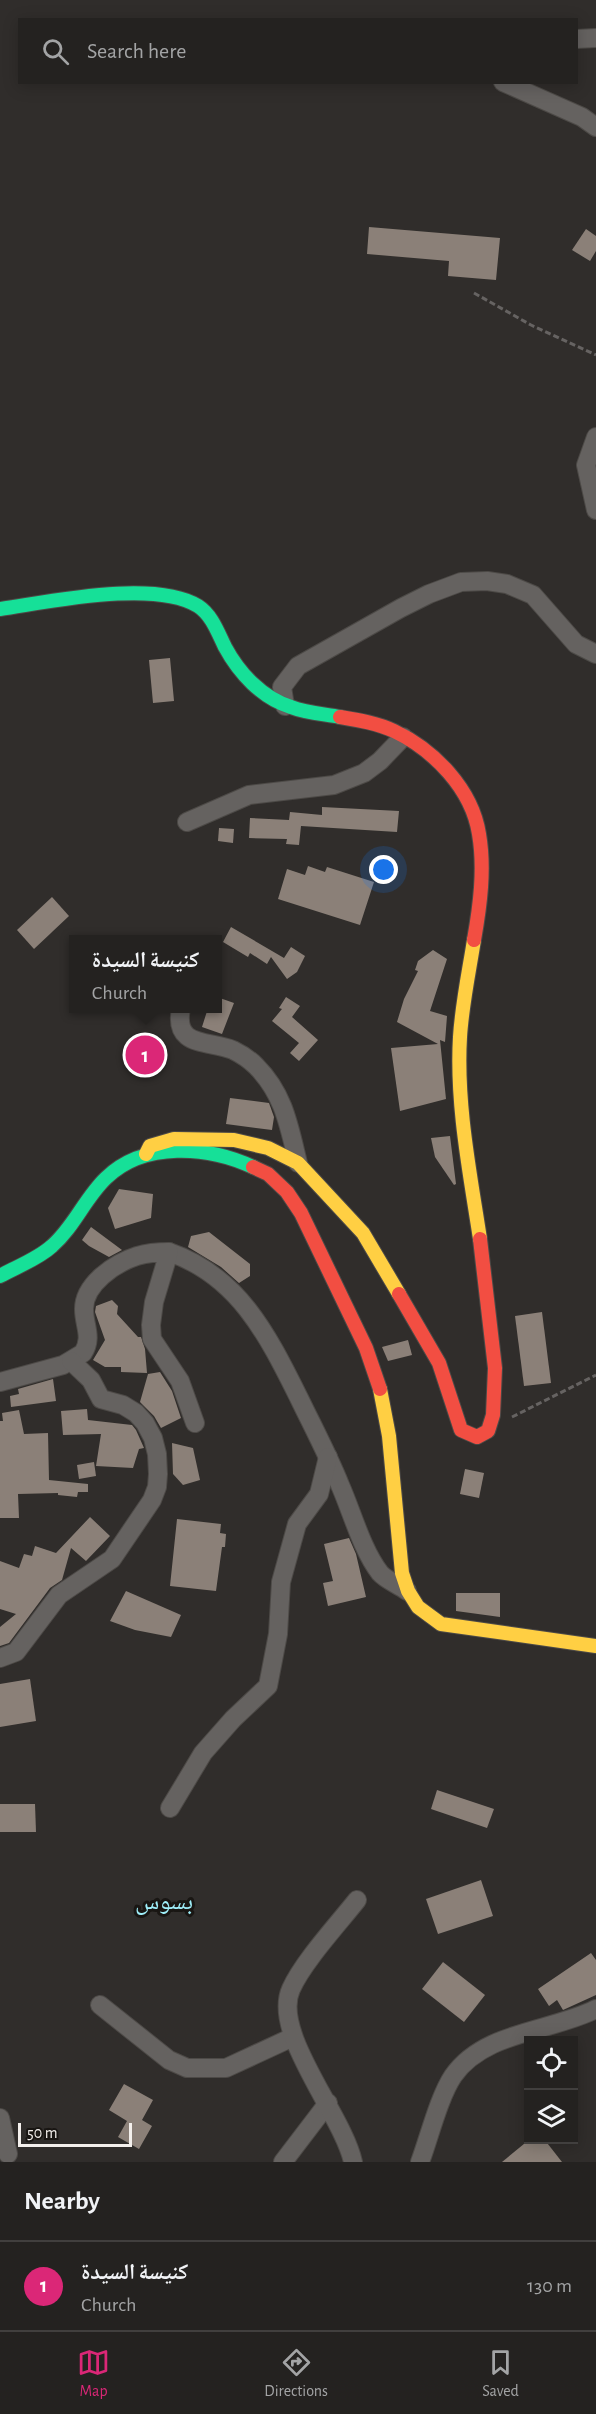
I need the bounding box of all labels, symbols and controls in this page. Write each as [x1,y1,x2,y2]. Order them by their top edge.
search box [18,18,578,84]
icon: search [39,35,72,68]
text: Search here [87,40,186,62]
your location [369,855,398,884]
popup [69,935,222,1013]
text: كنيسة السيدة [92,949,199,971]
text: Church [92,983,147,1003]
pin: 1 [126,1032,164,1078]
district label: بسوس [135,1890,193,1915]
map controls [524,2036,578,2144]
button: locate [524,2036,578,2090]
button: layers [524,2090,578,2144]
scale bar [18,2120,132,2148]
text: 50 m [27,2125,58,2141]
text: Nearby [24,2188,100,2214]
text: كنيسة السيدة [81,2261,188,2283]
text: 1 [40,2276,47,2296]
text: 130 m [527,2276,572,2296]
text: Church [81,2295,136,2315]
tab: Map [77,2346,110,2401]
tab: Directions [264,2346,328,2401]
tab: Saved [482,2346,519,2401]

